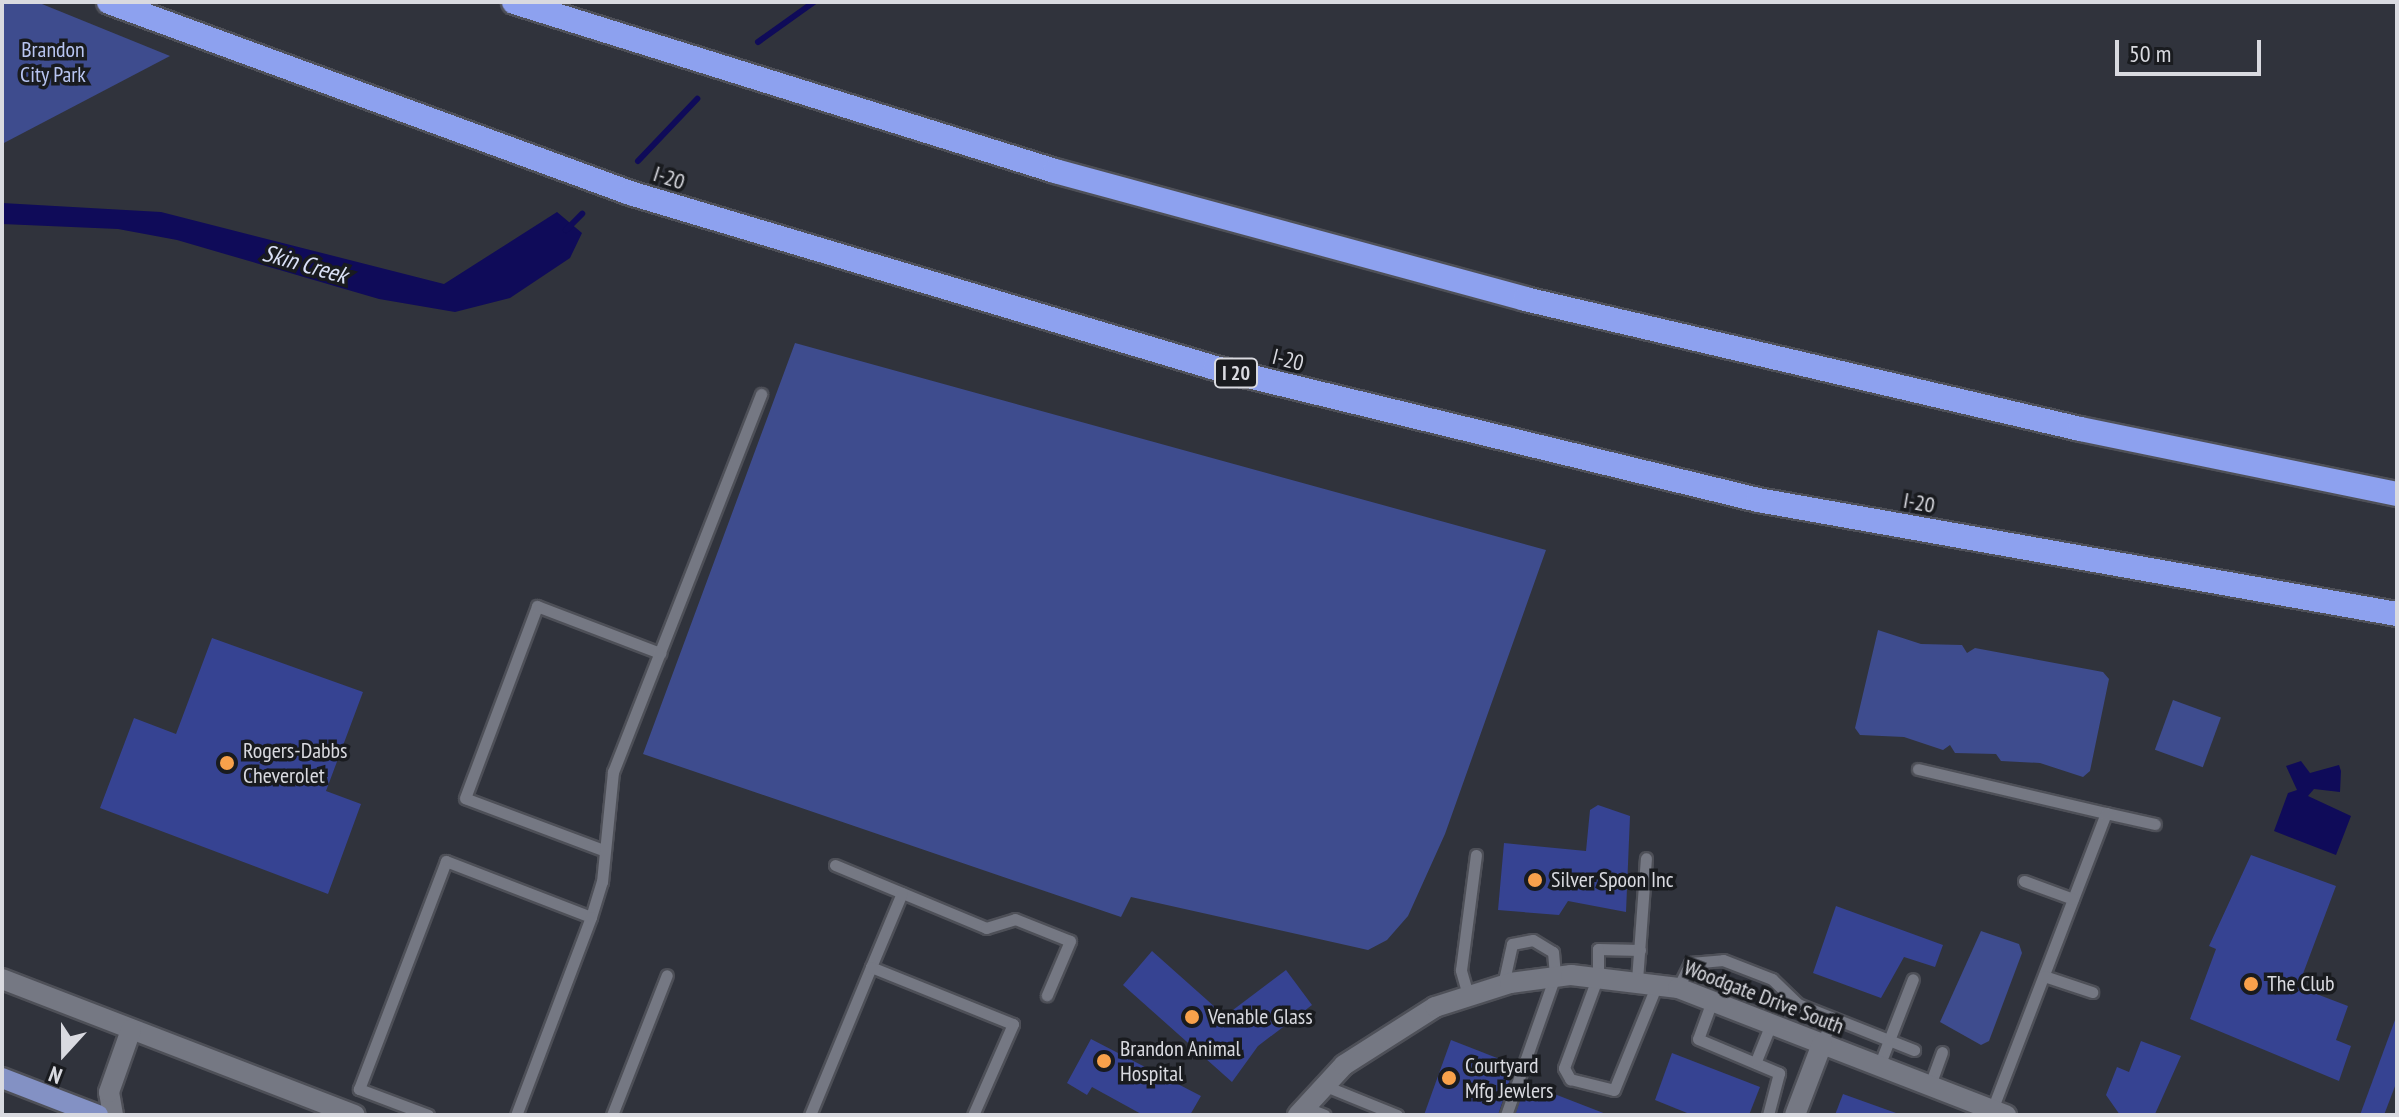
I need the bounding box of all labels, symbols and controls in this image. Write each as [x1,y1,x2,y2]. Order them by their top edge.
scale bar [2119,24,2265,74]
park label: Brandon City Park [20,36,86,88]
text: 50 m [2129,38,2171,69]
street label: I-20 [650,161,688,195]
water label: Skin Creek [259,238,351,290]
street label: I-20 [1270,343,1306,377]
road number: I 20 [1214,357,1258,389]
street label: I-20 [1901,487,1937,519]
place label: Rogers-Dabbs Cheverolet [243,737,348,788]
marker: Rogers-Dabbs Cheverolet [218,754,236,772]
place label: Silver Spoon Inc [1551,867,1674,893]
marker: Silver Spoon Inc [1526,871,1544,889]
street label: Woodgate Drive South [1680,954,1848,1040]
place label: The Club [2267,971,2335,997]
marker: The Club [2242,975,2260,993]
place label: Venable Glass [1208,1004,1313,1030]
marker: Venable Glass [1183,1008,1201,1026]
north arrow [24,1013,104,1093]
place label: Brandon Animal Hospital [1120,1035,1241,1086]
marker: Brandon Animal Hospital [1095,1052,1113,1070]
place label: Courtyard Mfg Jewlers [1465,1052,1554,1104]
text: N [45,1060,66,1091]
marker: Courtyard Mfg Jewlers [1440,1069,1458,1087]

